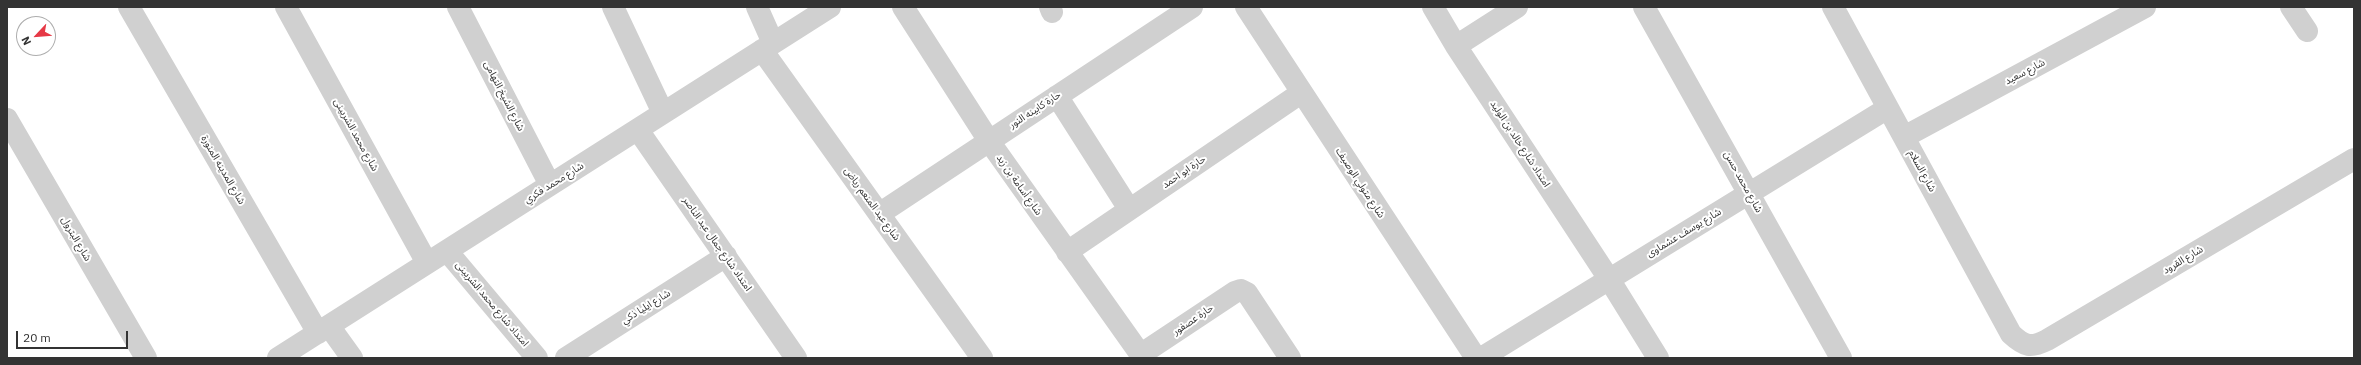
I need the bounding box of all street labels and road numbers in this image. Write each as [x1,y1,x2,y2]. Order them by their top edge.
street label: شارع سعيد [2003,56,2047,88]
street label: شارع الشيخ التهامى [481,59,527,133]
street label: حارة كابينه النور [1007,89,1063,131]
street label: شارع محمد الشربينى [331,97,381,173]
street label: امتداد شارع خالد بن الوليد [1488,98,1552,190]
street label: شارع المدينه المنورة [198,133,248,207]
street label: شارع متولي الوصيف [1333,146,1387,220]
street label: شارع السلام [1906,148,1938,194]
street label: شارع محمد حسن [1721,149,1765,215]
street label: شارع أسامة بن زيد [994,152,1044,218]
street label: حارة ابو احمد [1160,153,1208,191]
street label: شارع محمد فكري [522,160,586,206]
street label: شارع عبد المنعم رياض [841,165,903,243]
street label: امتداد شارع جمال عبد الناصر [680,195,754,293]
street label: شارع يوسف عشماوى [1644,206,1724,260]
street label: شارع البترول [58,215,94,263]
street label: شارع القرود [2161,243,2205,277]
street label: امتداد شارع محمد الشربينى [453,259,531,349]
street label: شارع ايليا ذكي [619,287,673,327]
street label: حارة عصفور [1170,302,1216,338]

